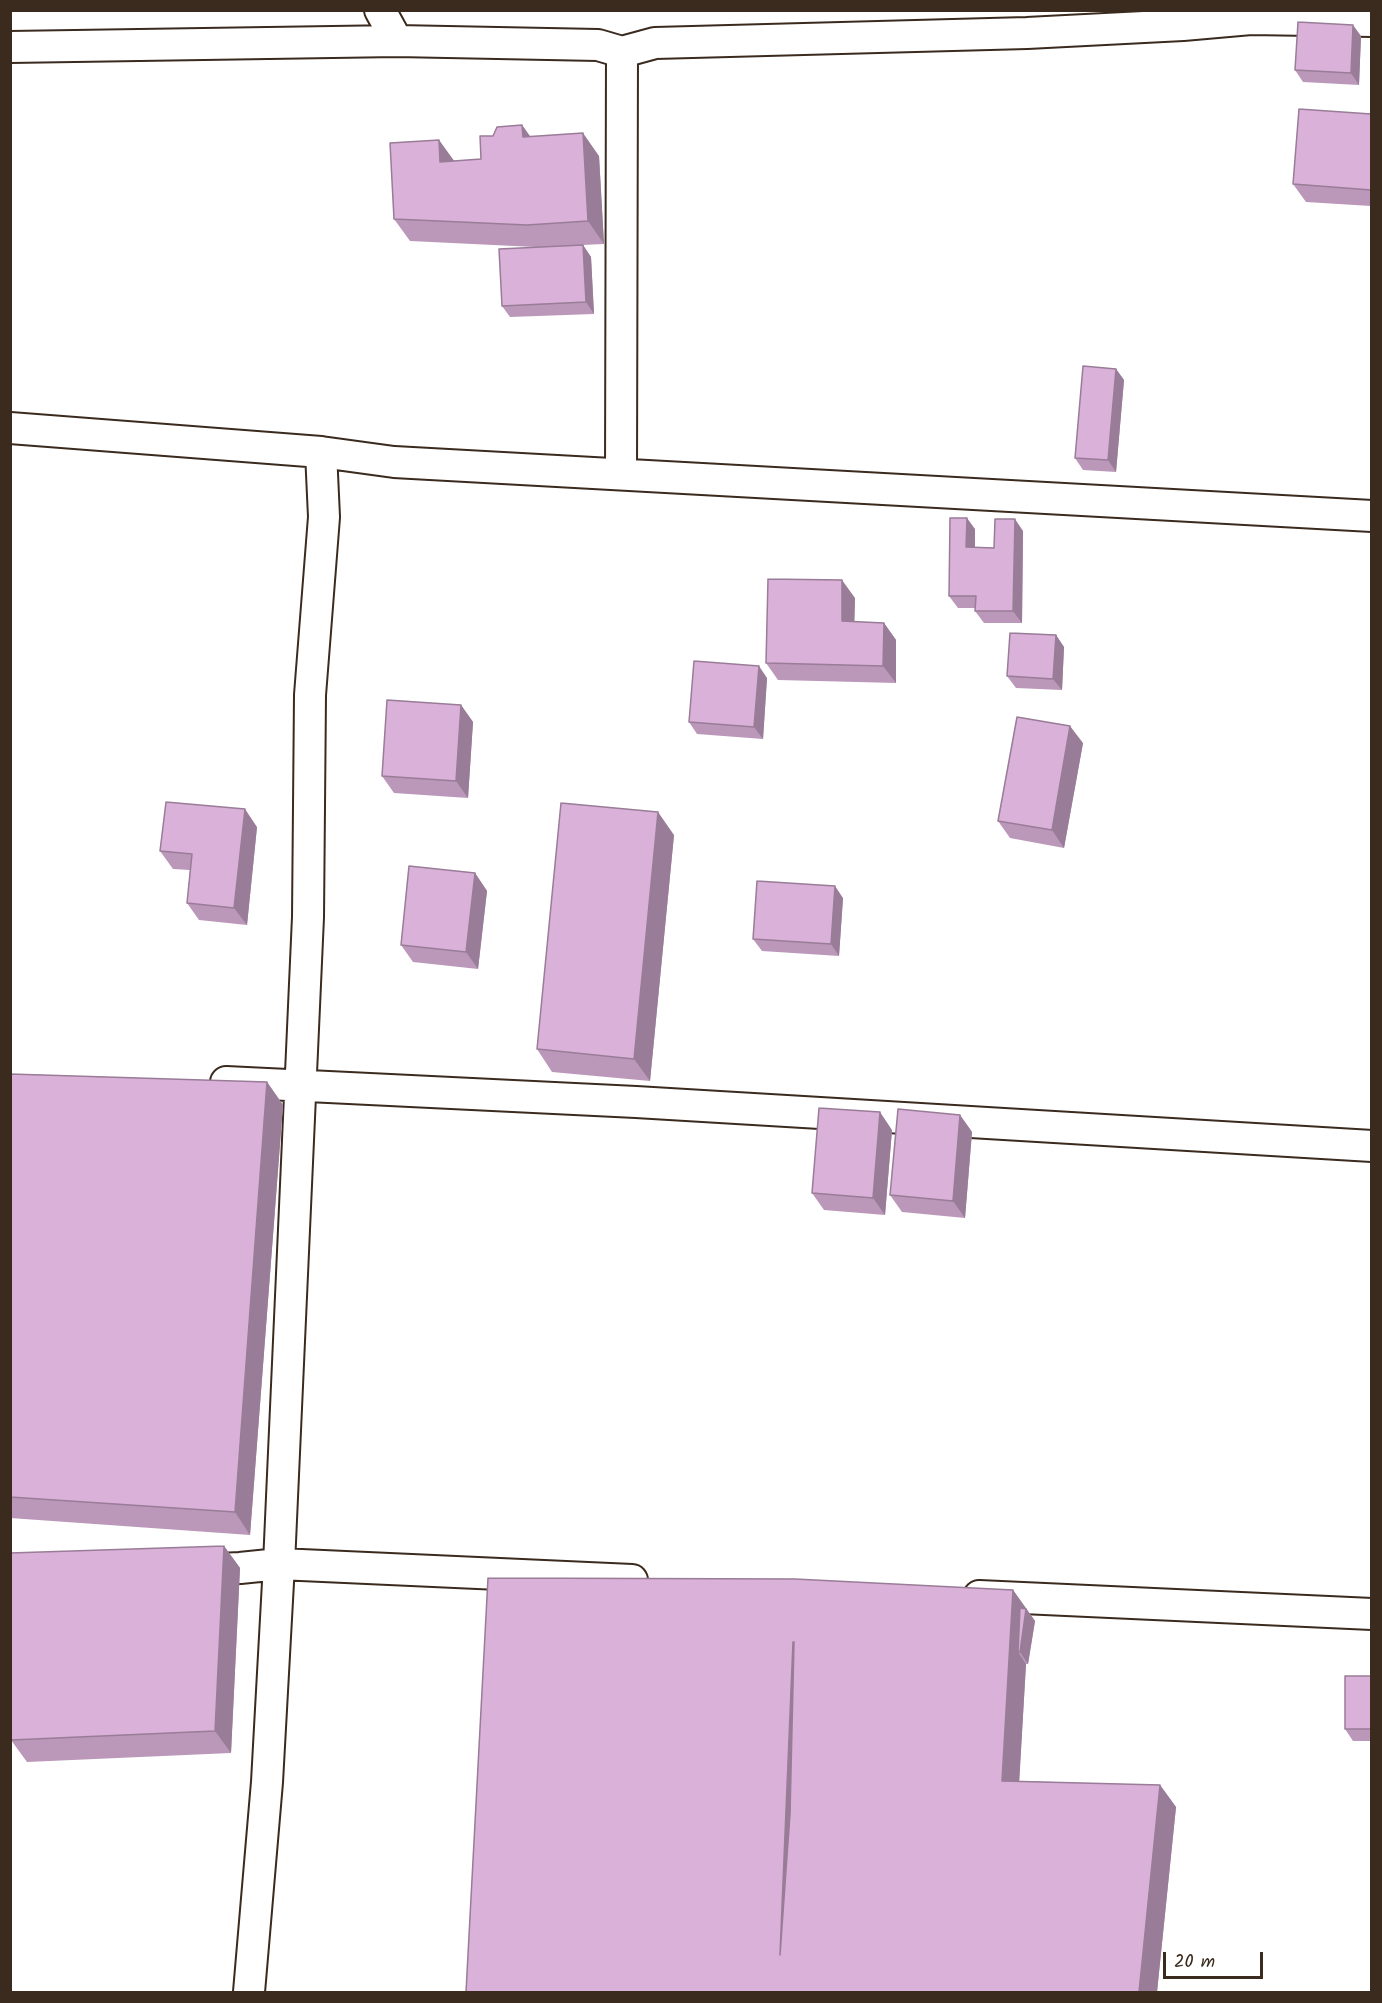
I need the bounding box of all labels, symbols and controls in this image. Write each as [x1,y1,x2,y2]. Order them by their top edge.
scale bar [1166,1940,1266,1978]
text: 20 m [1174,1948,1215,1977]

